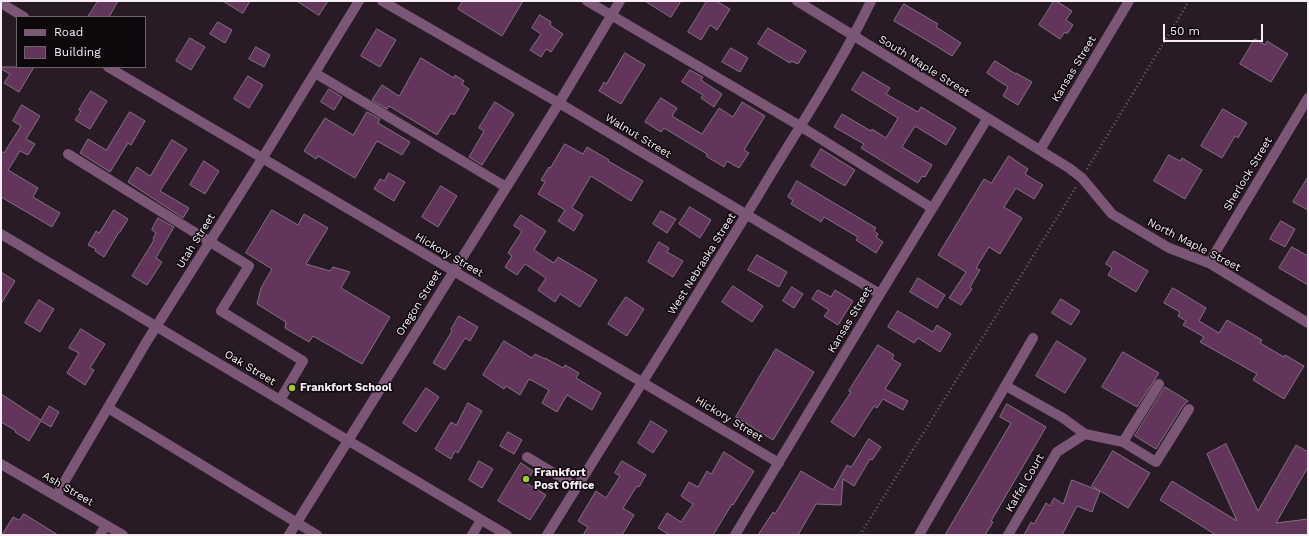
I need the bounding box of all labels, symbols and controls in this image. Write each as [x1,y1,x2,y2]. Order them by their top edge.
legend [16,16,146,68]
scale bar [1165,16,1265,42]
text: 50 m [1170,24,1200,38]
text: Road [54,25,83,39]
street label: South Maple Street [876,33,972,99]
street label: Kansas Street [1049,34,1099,104]
text: Building [54,45,101,59]
street label: Walnut Street [603,111,673,161]
street label: Sherlock Street [1221,135,1275,213]
street label: Utah Street [174,211,218,271]
street label: West Nebraska Street [665,211,739,317]
street label: North Maple Street [1145,216,1243,274]
street label: Hickory Street [412,230,486,280]
street label: Oregon Street [394,268,444,338]
street label: Kansas Street [825,285,875,355]
street label: Oak Street [222,348,278,388]
place label: Frankfort School [300,381,392,395]
marker: Frankfort School [287,383,297,393]
street label: Hickory Street [693,394,765,444]
street label: Kaffel Court [1003,452,1047,514]
place label: Frankfort Post Office [534,466,594,492]
street label: Ash Street [40,469,96,509]
marker: Frankfort Post Office [521,474,531,484]

